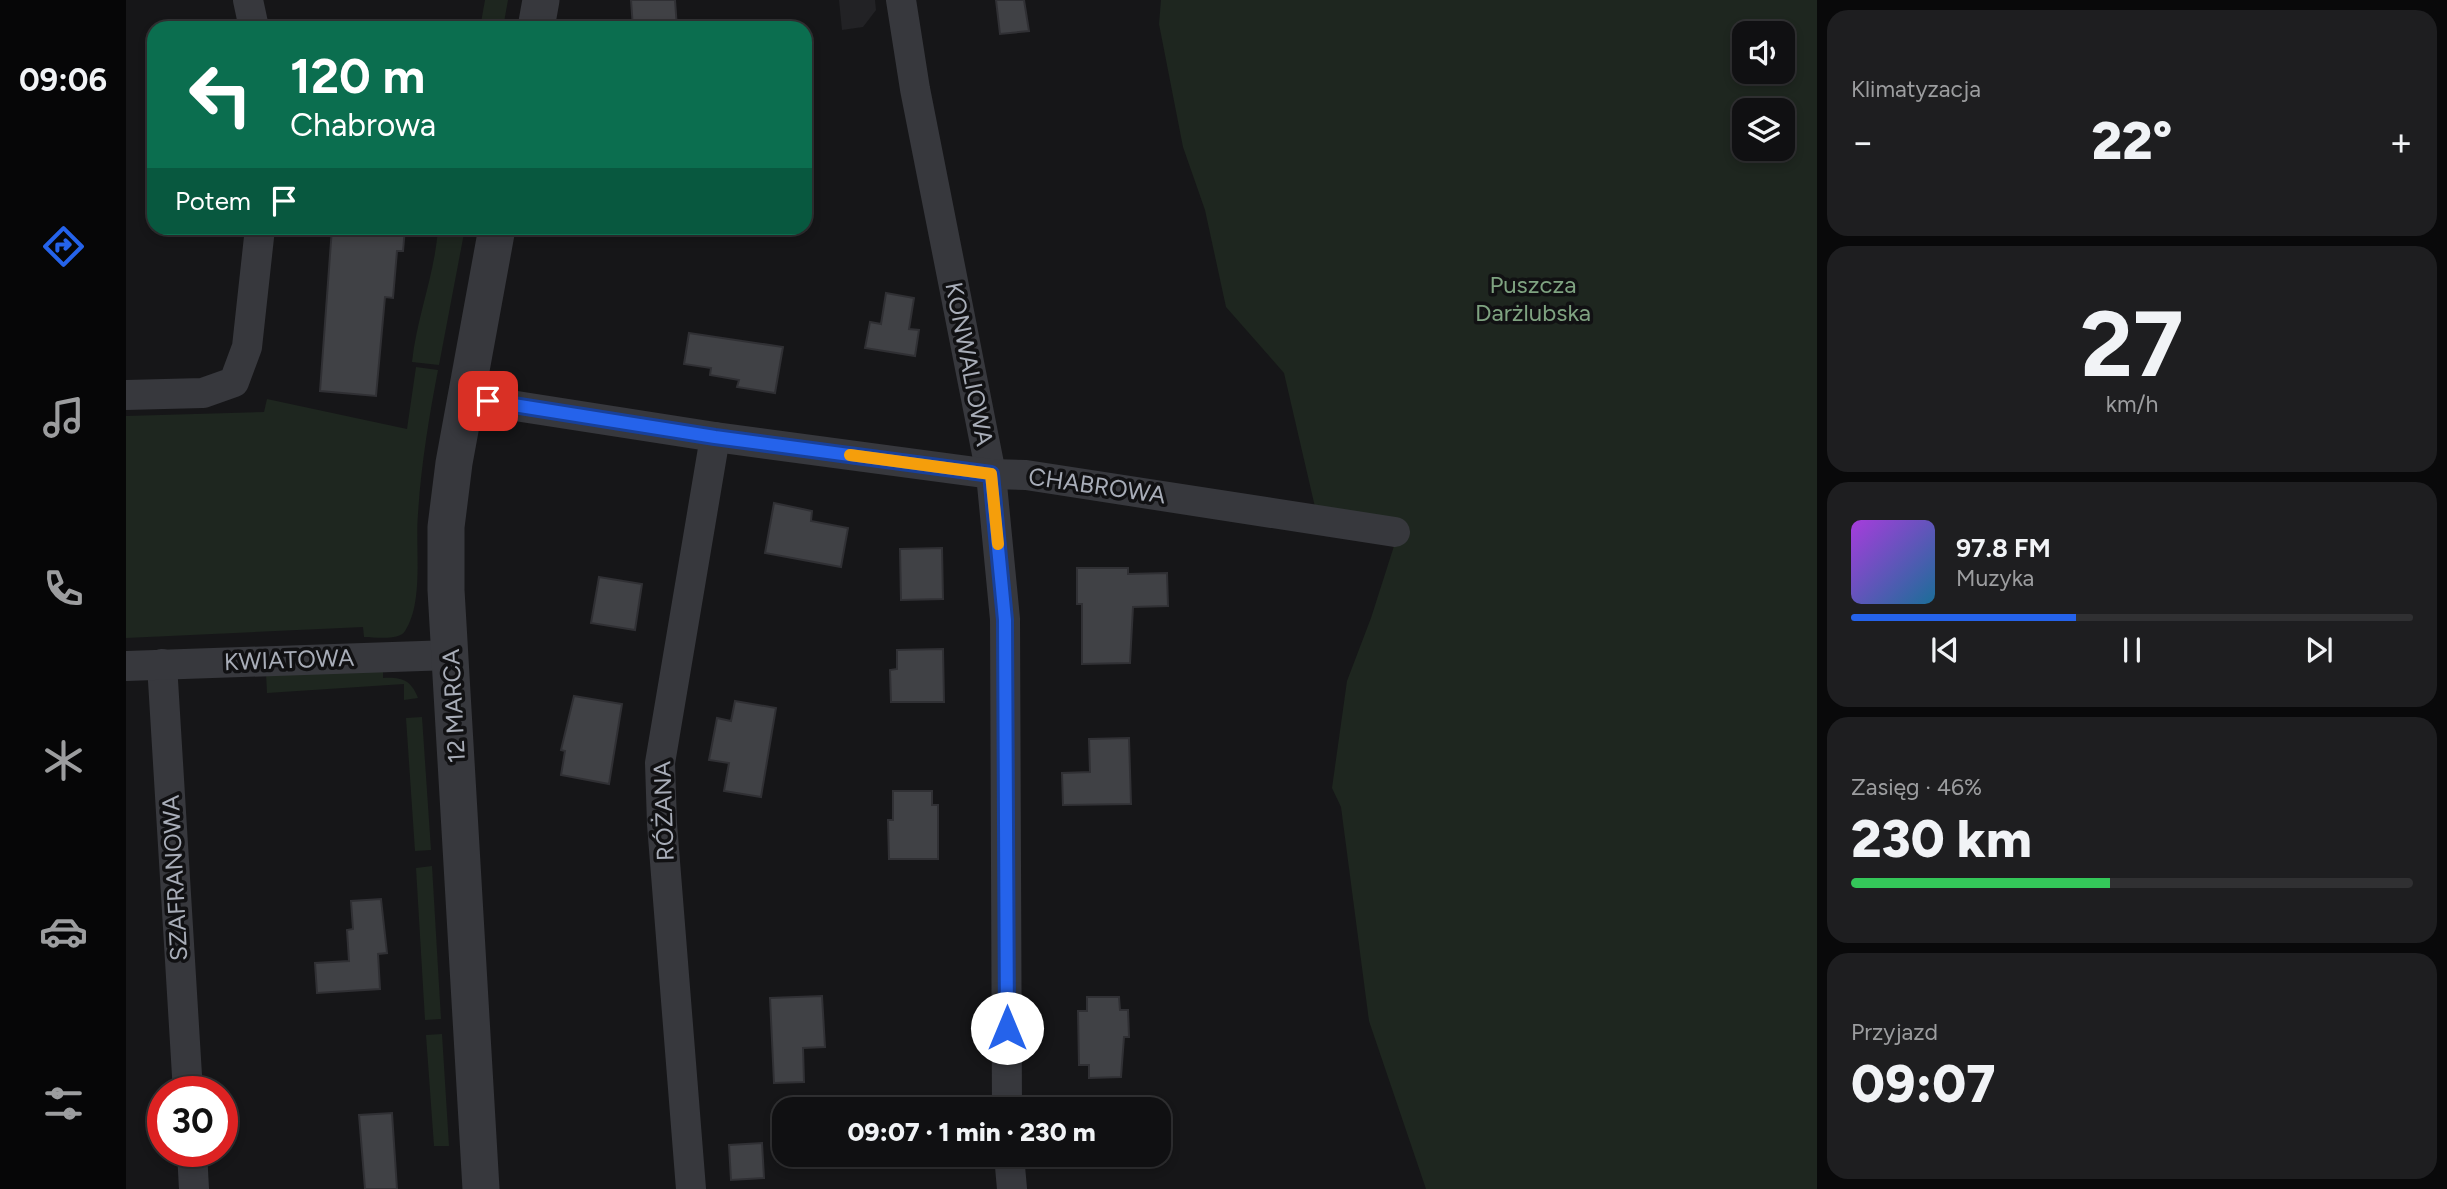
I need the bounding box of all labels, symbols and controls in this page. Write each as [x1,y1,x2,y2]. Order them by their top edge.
map controls [1732,21,1795,161]
button: sound [1732,21,1795,84]
text: 120 m [290,46,425,105]
icon: left [175,49,266,140]
text: 09:06 [19,61,107,99]
text: Klimatyzacja [1851,75,1981,103]
button: layers [1732,98,1795,161]
text: Chabrowa [290,106,436,144]
text: 22° [2091,110,2173,172]
text: − [1851,119,1875,165]
text: + [2389,119,2413,165]
icon: arrive [265,182,303,220]
text: Potem [175,185,251,217]
icon: directions [39,222,88,271]
park label: Puszcza Darżlubska [1475,270,1591,327]
street label: KONWALIOWA [939,280,1000,449]
text: 27 [2080,290,2184,399]
pin [458,371,518,431]
icon: arrive [469,382,507,420]
text: km/h [2106,390,2158,418]
icon: music [39,393,88,442]
street label: CHABROWA [1027,462,1168,510]
text: 97.8 FM [1956,532,2051,564]
icon: phone [39,564,88,613]
text: Muzyka [1956,564,2034,592]
icon: previous [1926,631,1964,669]
icon: pause [2113,631,2151,669]
icon: next [2300,631,2338,669]
street label: KWIATOWA [223,643,355,676]
street label: 12 MARCA [436,647,471,764]
icon: climate [39,736,88,785]
street label: RÓŻANA [647,760,680,862]
text: Zasięg · 46% [1851,773,1982,801]
street label: SZAFRANOWA [156,794,193,962]
text: 230 km [1851,808,2032,870]
icon: car [39,907,88,956]
position arrow [970,991,1044,1065]
text: Przyjazd [1851,1018,1938,1046]
text: 09:07 [1851,1053,1995,1115]
speed limit sign: 30 [147,1076,238,1167]
icon: filters [39,1079,88,1128]
text: 09:07 · 1 min · 230 m [847,1116,1096,1148]

